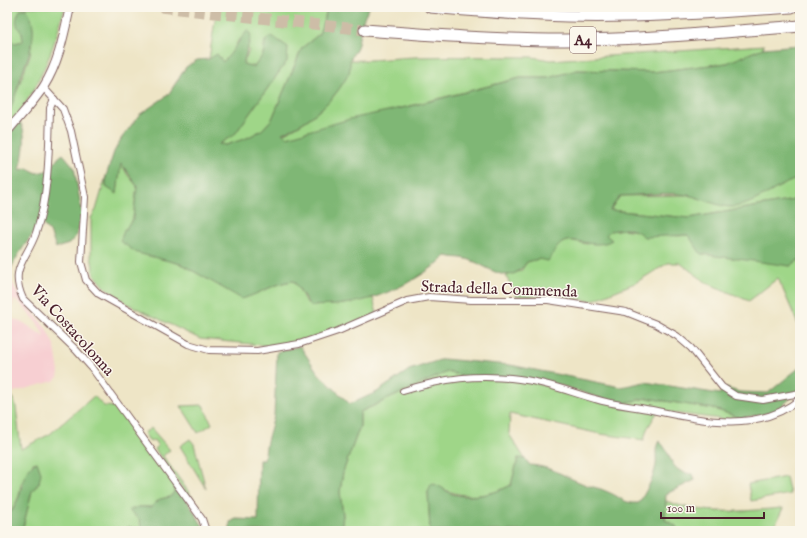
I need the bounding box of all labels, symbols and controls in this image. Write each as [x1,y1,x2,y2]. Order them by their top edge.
road number: A4 [570,27,596,53]
street label: Strada della Commenda [420,277,578,303]
street label: Via Costacolonna [25,281,118,381]
scale bar [661,494,764,520]
text: 100 m [667,501,695,516]

